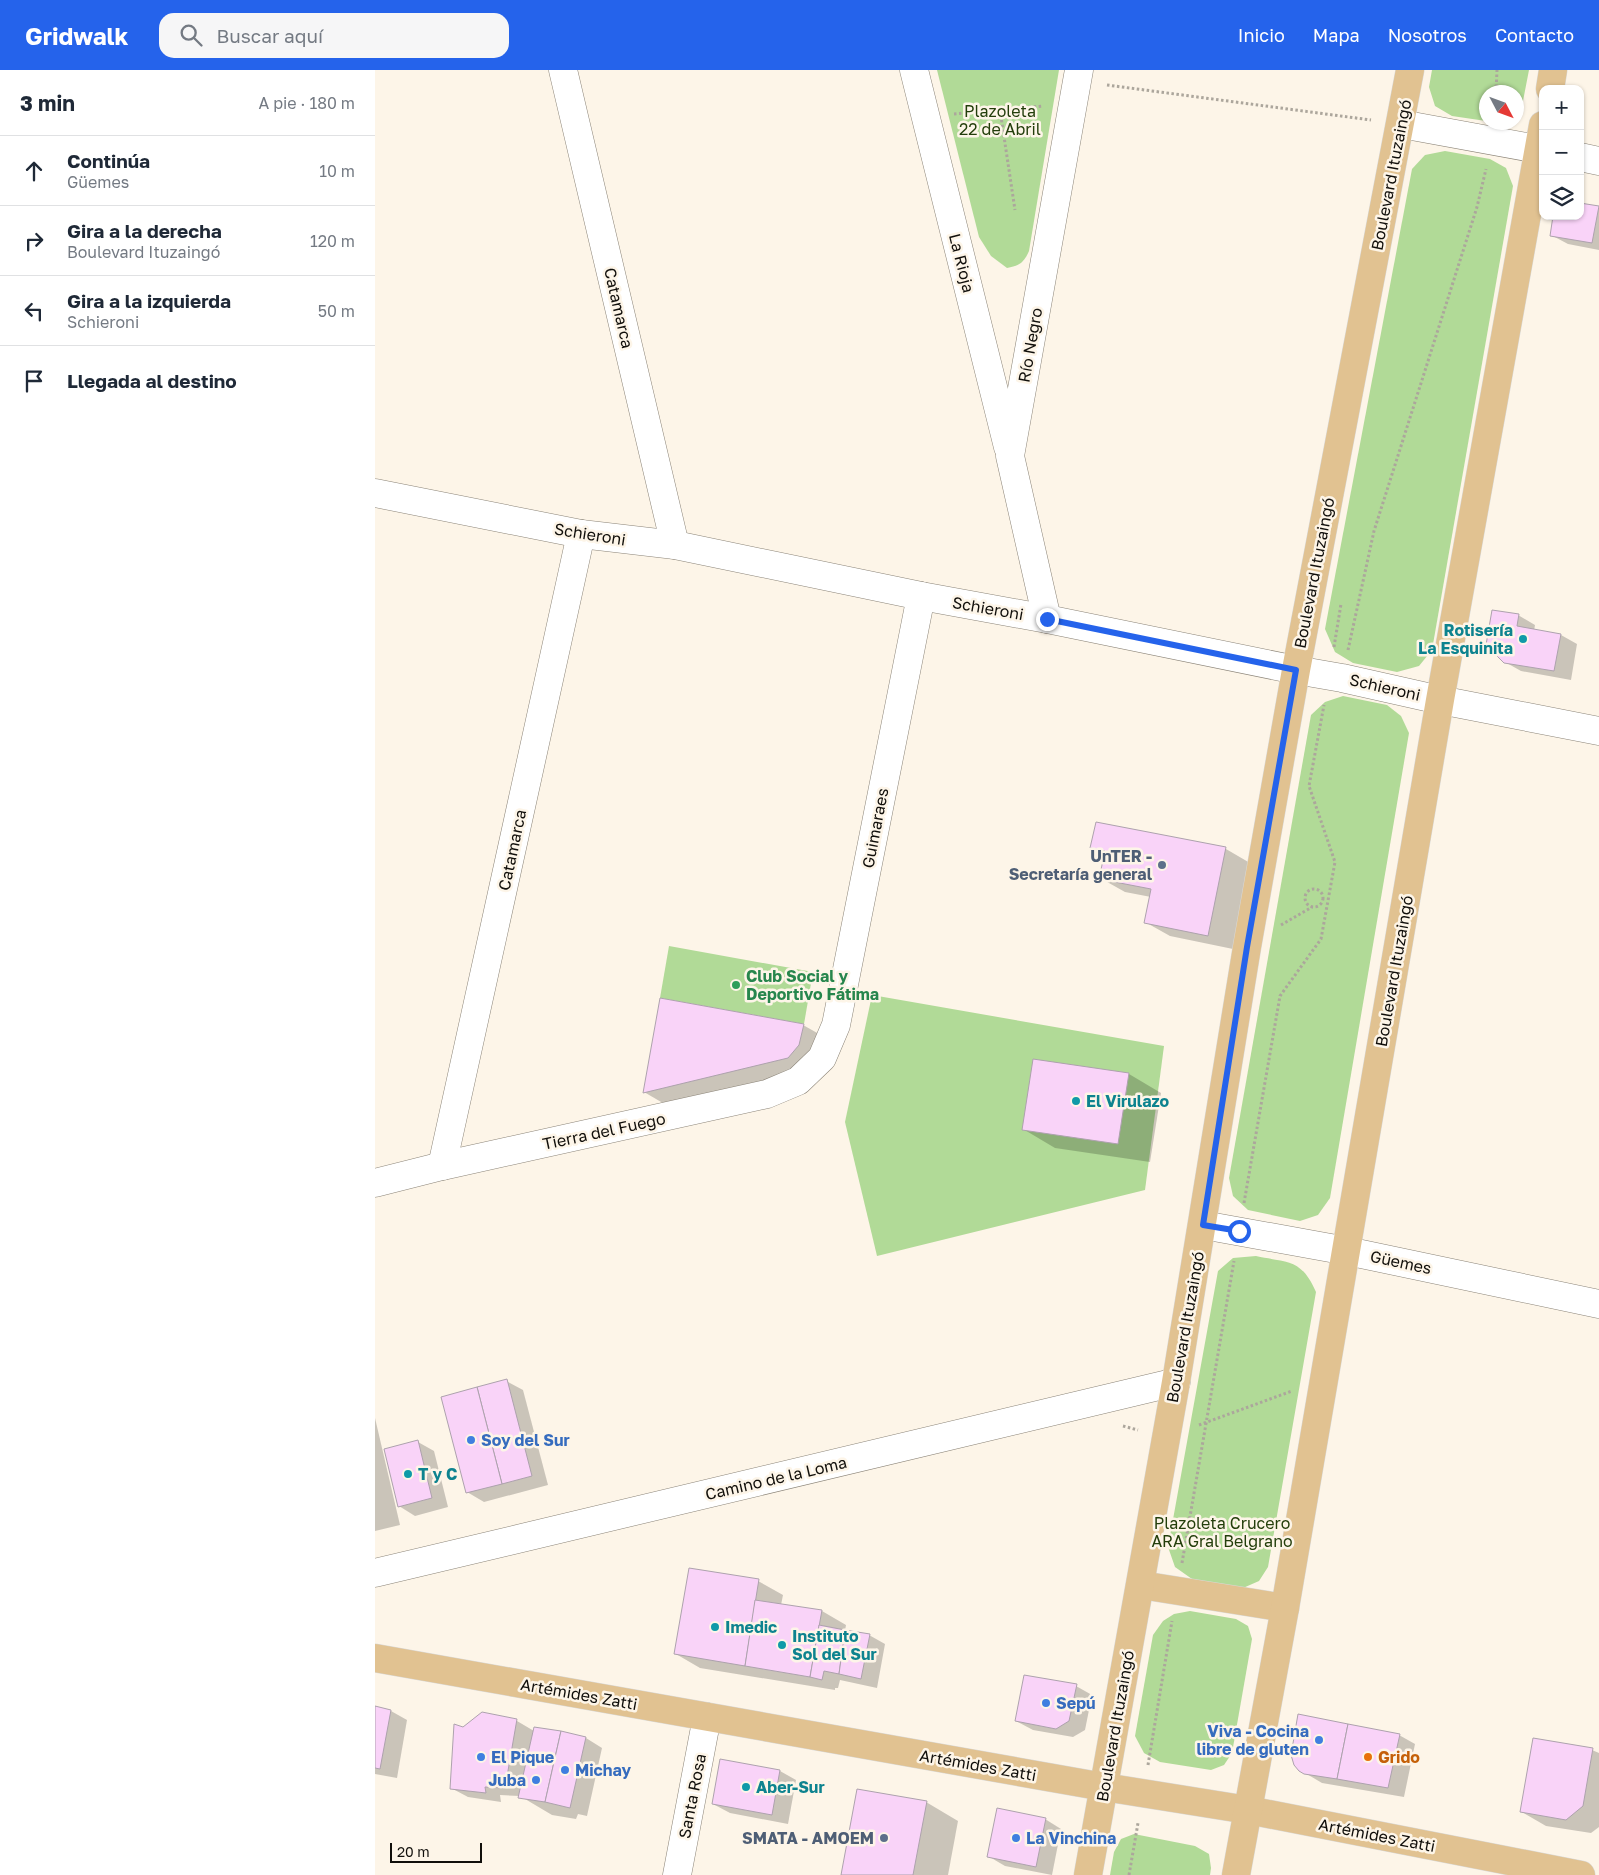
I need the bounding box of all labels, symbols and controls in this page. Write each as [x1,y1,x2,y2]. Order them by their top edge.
search box [159,13,509,58]
text: Gridwalk [25,21,129,50]
icon: search [177,21,205,49]
text: Buscar aquí [217,24,323,47]
text: Inicio [1238,24,1285,46]
text: Mapa [1313,24,1360,46]
text: Nosotros [1388,24,1467,46]
text: Contacto [1495,24,1574,46]
north arrow [1479,85,1524,130]
map controls [1539,85,1584,220]
button: + [1539,85,1584,130]
text: 3 min [20,90,75,116]
text: A pie · 180 m [258,93,355,113]
street label: Boulevard Ituzaingó [1367,98,1415,252]
park label: Plazoleta 22 de Abril [959,101,1041,139]
button: − [1539,130,1584,175]
text: Continúa [67,149,150,172]
icon: ahead [20,157,48,185]
text: 10 m [319,161,355,181]
text: Güemes [67,172,129,192]
button: layers [1539,175,1584,220]
text: Gira a la derecha [67,219,222,242]
icon: right [20,227,48,255]
text: 120 m [310,231,355,251]
street label: La Rioja [945,231,979,295]
text: Boulevard Ituzaingó [67,242,220,262]
street label: Catamarca [600,266,638,350]
text: Gira a la izquierda [67,289,231,312]
icon: left [20,297,48,325]
text: 50 m [318,301,355,321]
street label: Río Negro [1014,306,1046,384]
text: Schieroni [67,312,139,332]
icon: arrive [20,367,48,395]
text: Llegada al destino [67,369,237,392]
street label: Boulevard Ituzaingó [1290,496,1338,650]
street label: Schieroni [553,518,627,550]
street label: Schieroni [951,592,1025,624]
route end [1036,608,1059,631]
place label: Rotisería La Esquinita [1418,620,1513,658]
marker: Rotisería La Esquinita [1517,633,1529,645]
street label: Schieroni [1348,669,1422,705]
street label: Guimaraes [857,786,893,870]
street label: Catamarca [494,808,530,892]
place label: UnTER - Secretaría general [1009,846,1153,884]
marker: UnTER - Secretaría general [1156,859,1168,871]
street label: Boulevard Ituzaingó [1371,894,1417,1048]
place label: Club Social y Deportivo Fátima [746,966,879,1004]
marker: Club Social y Deportivo Fátima [730,979,742,991]
place label: El Virulazo [1086,1091,1170,1111]
marker: El Virulazo [1070,1095,1082,1107]
street label: Tierra del Fuego [541,1108,667,1154]
route start [1228,1220,1251,1243]
street label: Güemes [1369,1246,1433,1278]
street label: Boulevard Ituzaingó [1162,1250,1208,1404]
place label: Soy del Sur [481,1430,570,1450]
marker: Soy del Sur [465,1434,477,1446]
street label: Camino de la Loma [703,1452,849,1504]
place label: T y C [418,1464,457,1484]
marker: T y C [402,1468,414,1480]
park label: Plazoleta Crucero ARA Gral Belgrano [1151,1513,1293,1551]
place label: Imedic [725,1617,777,1637]
marker: Imedic [709,1621,721,1633]
place label: Instituto Sol del Sur [792,1626,877,1664]
marker: Instituto Sol del Sur [776,1639,788,1651]
street label: Boulevard Ituzaingó [1092,1649,1138,1803]
street label: Artémides Zatti [519,1674,639,1714]
place label: Sepú [1056,1693,1096,1713]
marker: Sepú [1040,1697,1052,1709]
place label: Viva - Cocina libre de gluten [1196,1721,1309,1759]
marker: Viva - Cocina libre de gluten [1313,1734,1325,1746]
street label: Artémides Zatti [918,1745,1038,1785]
place label: El Pique [491,1747,554,1767]
place label: Grido [1378,1747,1420,1767]
marker: El Pique [475,1751,487,1763]
marker: Grido [1362,1751,1374,1763]
street label: Santa Rosa [674,1752,710,1840]
place label: Michay [575,1760,632,1780]
marker: Michay [559,1764,571,1776]
place label: Juba [488,1770,526,1790]
marker: Juba [530,1774,542,1786]
place label: Aber-Sur [756,1777,825,1797]
marker: Aber-Sur [740,1781,752,1793]
street label: Artémides Zatti [1317,1814,1437,1856]
place label: SMATA - AMOEM [742,1828,874,1848]
place label: La Vinchina [1026,1828,1116,1848]
marker: SMATA - AMOEM [878,1832,890,1844]
marker: La Vinchina [1010,1832,1022,1844]
scale bar [390,1840,483,1863]
text: 20 m [397,1843,430,1860]

